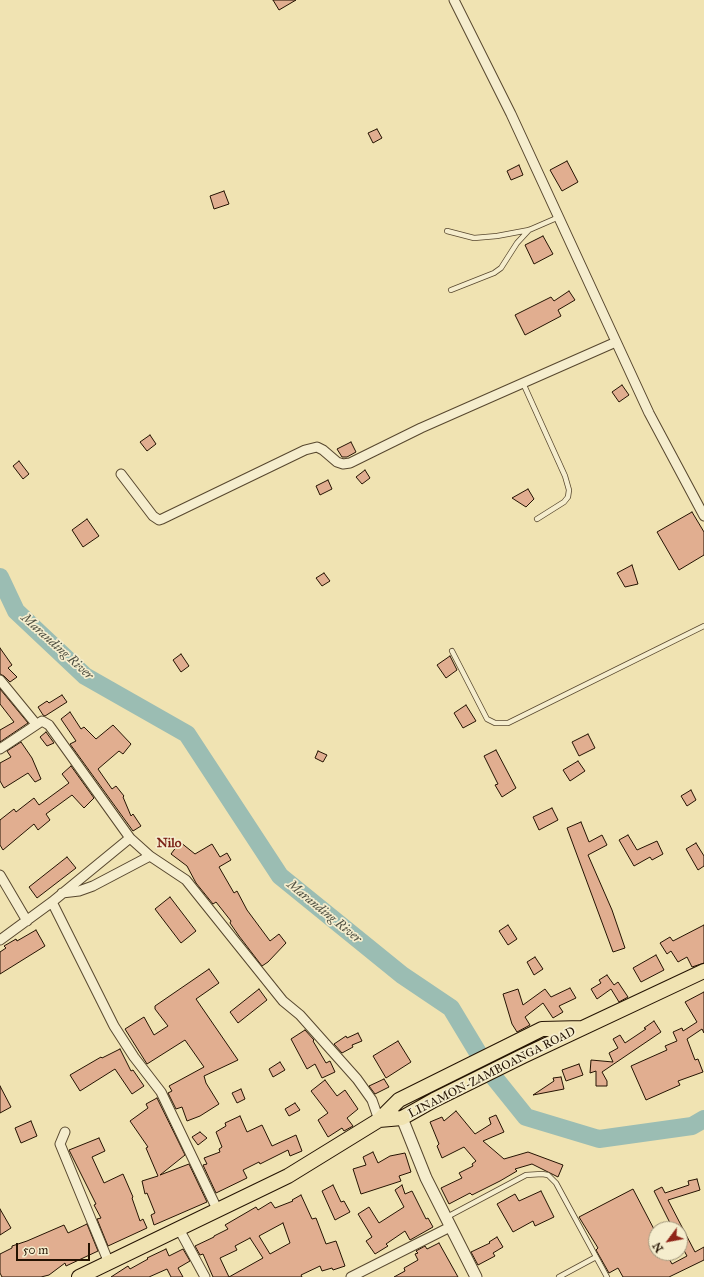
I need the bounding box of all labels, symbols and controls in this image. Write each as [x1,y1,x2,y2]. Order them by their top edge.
water label: Maranding River [18,611,96,683]
district label: Nilo [157,836,181,852]
water label: Maranding River [283,877,365,947]
street label: LINAMON-ZAMBOANGA ROAD [406,1024,578,1122]
north arrow [648,1221,688,1261]
scale bar [18,1235,92,1261]
text: N [650,1240,666,1255]
text: 50 m [23,1243,48,1257]

